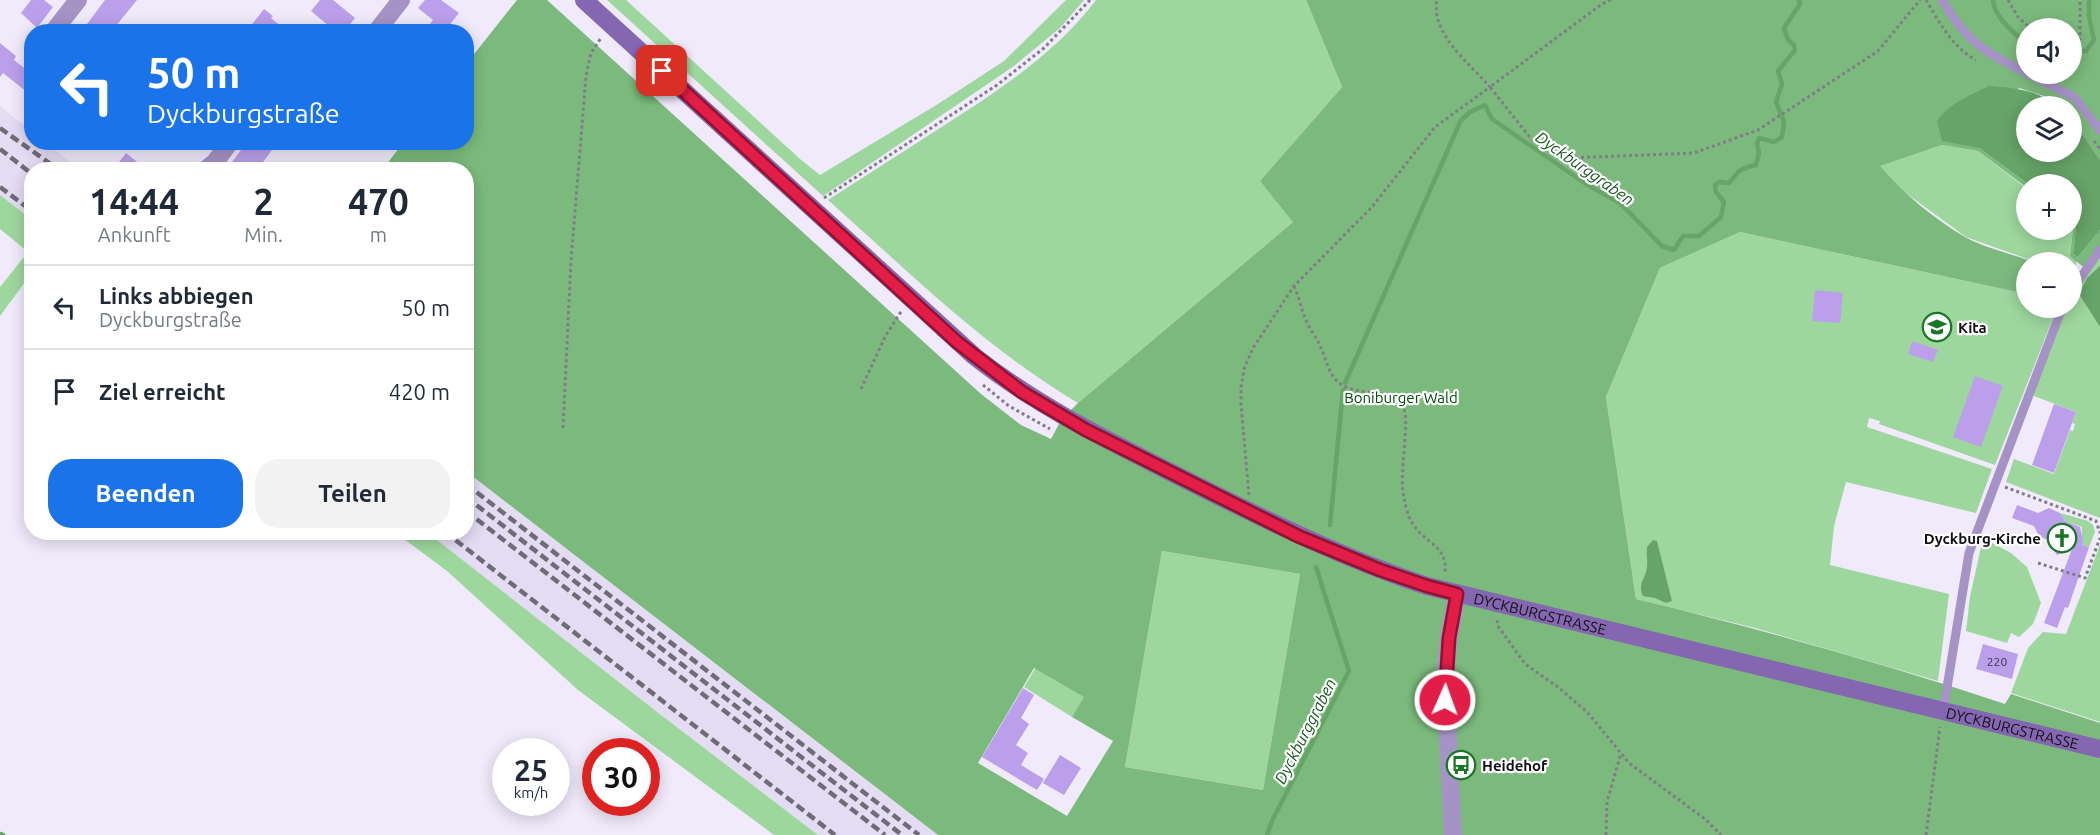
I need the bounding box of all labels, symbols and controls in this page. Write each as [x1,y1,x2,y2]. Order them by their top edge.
map controls [2016,18,2082,318]
button: sound [2016,18,2082,84]
pin [636,45,687,96]
icon: left [48,48,126,126]
text: 50 m [147,49,241,96]
icon: arrive [645,54,678,87]
button: layers [2016,96,2082,162]
text: Dyckburgstraße [147,98,340,128]
water label: Dyckburggraben [1532,127,1638,209]
button: + [2016,174,2082,240]
text: 14:44 [89,181,179,222]
text: 2 [253,181,274,222]
text: 470 [348,181,409,222]
text: Ankunft [98,223,171,246]
text: Min. [244,223,283,246]
text: m [370,223,387,246]
button: − [2016,252,2082,318]
text: Links abbiegen [99,283,254,308]
icon: left [48,291,81,324]
text: 50 m [401,295,450,320]
text: Dyckburgstraße [99,308,242,331]
school or university icon: Kita [1921,311,1953,343]
place label: Kita [1958,319,1987,336]
icon: arrive [48,375,81,408]
text: Ziel erreicht [99,379,226,404]
text: 420 m [389,379,450,404]
park label: Boniburger Wald [1344,389,1458,406]
button: Beenden [48,459,243,528]
button: Teilen [255,459,450,528]
church icon: Dyckburg-Kirche [2046,522,2078,554]
place label: Dyckburg-Kirche [1924,530,2041,547]
street label: DYCKBURGSTRASSE [1472,589,1608,638]
house number: 220 [1987,655,2007,668]
position arrow [1413,668,1477,732]
water label: Dyckburggraben [1271,675,1339,787]
street label: DYCKBURGSTRASSE [1944,704,2080,752]
speed limit sign: 30 [582,738,660,816]
bus stop icon: Heidehof [1445,749,1477,781]
text: 25 [514,753,548,787]
place label: Heidehof [1482,757,1548,774]
text: km/h [514,784,548,801]

